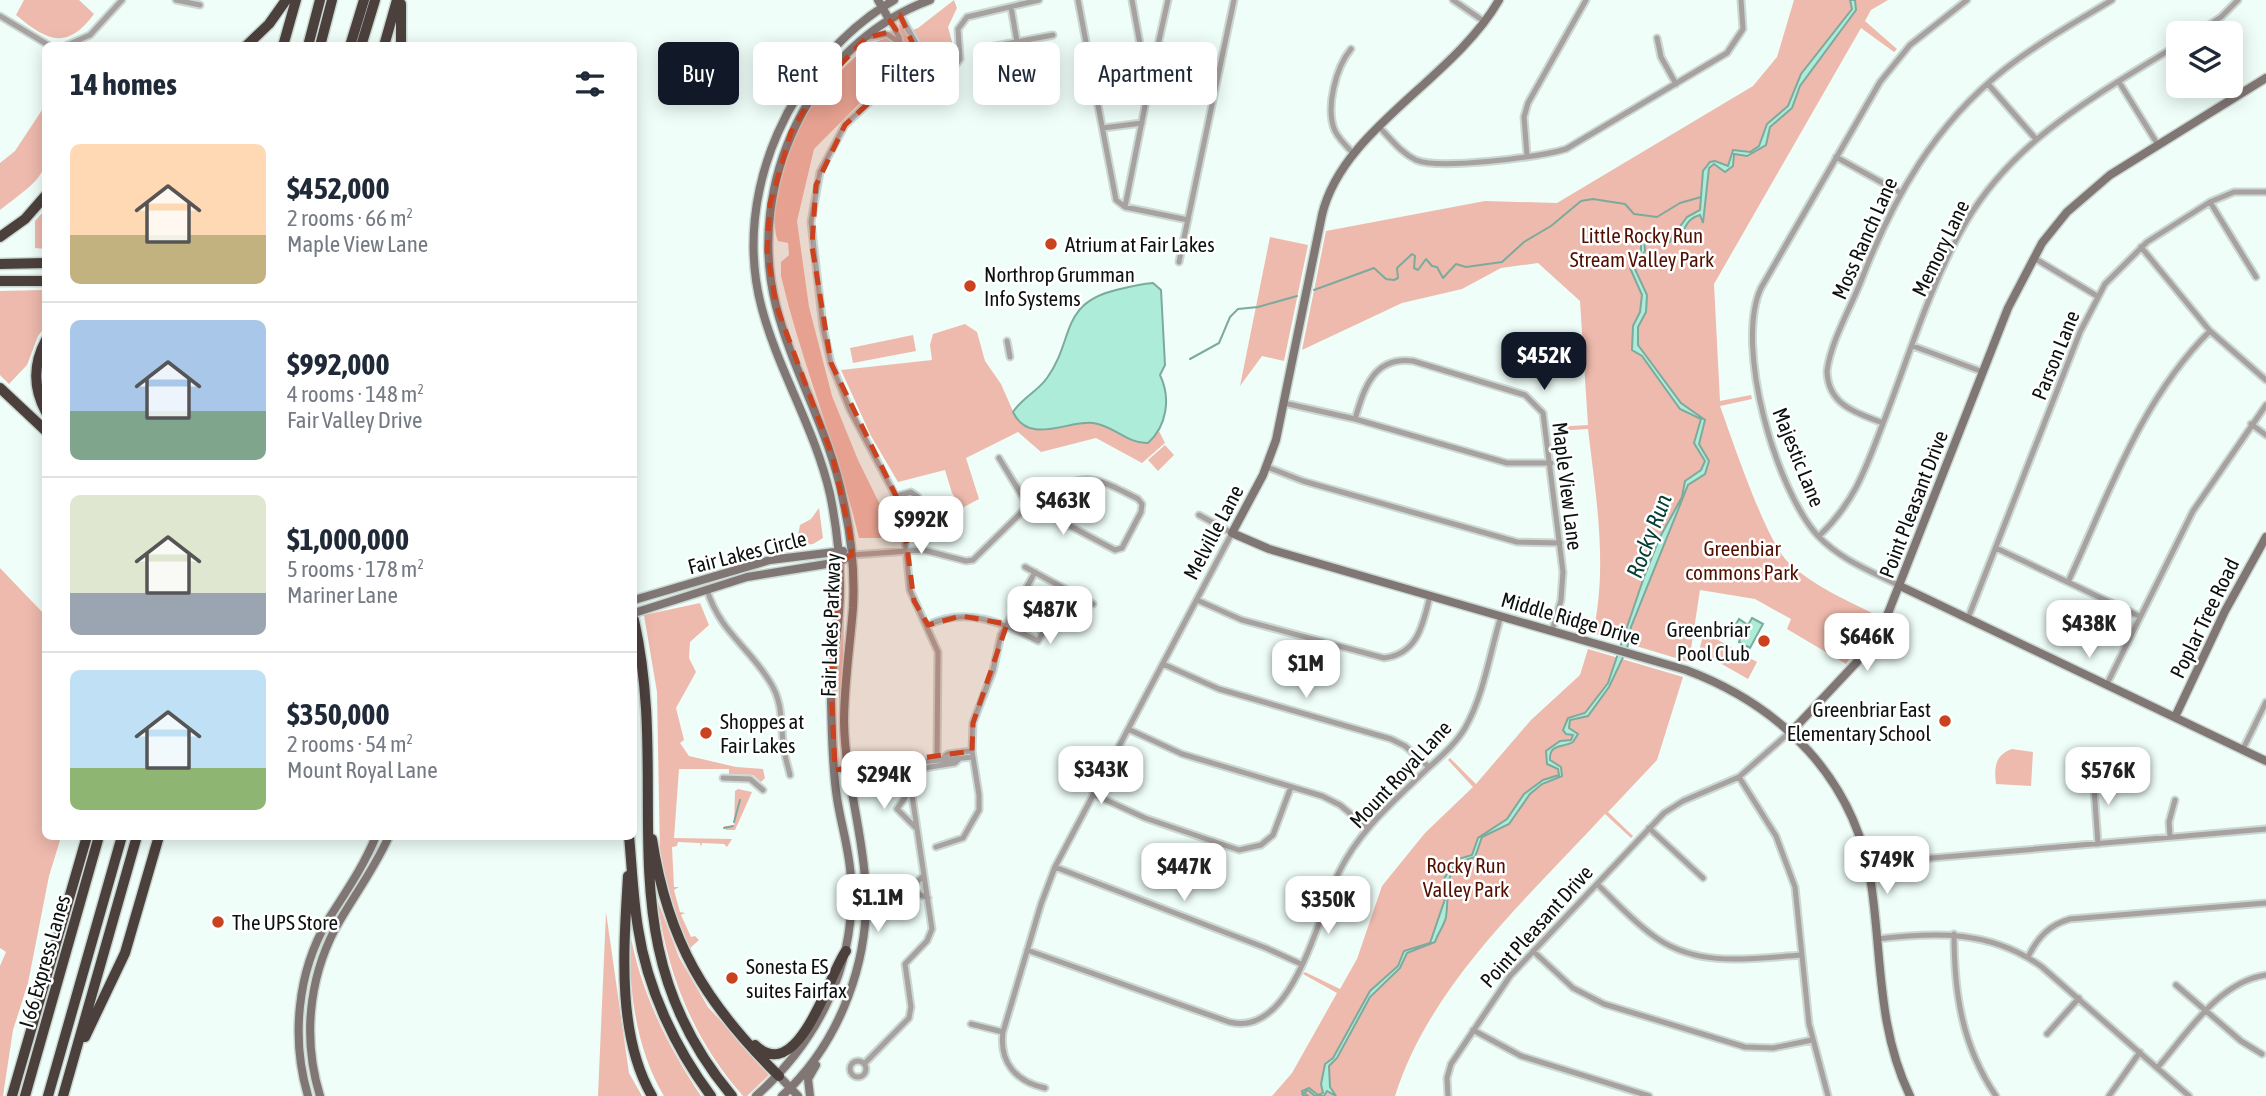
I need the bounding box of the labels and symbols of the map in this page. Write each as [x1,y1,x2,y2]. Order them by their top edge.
street label: Moss Ranch Lane [1826,173,1902,303]
street label: Memory Lane [1906,196,1974,300]
park label: Little Rocky Run Stream Valley Park [1570,223,1714,271]
place label: Atrium at Fair Lakes [1065,232,1215,256]
marker: Atrium at Fair Lakes [1043,236,1059,252]
place label: Northrop Grumman Info Systems [984,262,1135,310]
marker: Northrop Grumman Info Systems [962,278,978,294]
street label: Parson Lane [2026,307,2084,403]
pin: $452K [1495,332,1593,392]
street label: Majestic Lane [1768,404,1830,510]
street label: Maple View Lane [1548,421,1588,551]
street label: Point Pleasant Drive [1874,427,1952,581]
pin: $463K [1014,477,1112,537]
street label: Melville Lane [1178,481,1248,583]
water label: Rocky Run [1621,491,1677,581]
pin: $992K [872,496,970,556]
street label: Fair Lakes Circle [685,526,809,578]
park label: Greenbiar commons Park [1685,536,1799,584]
street label: Fair Lakes Parkway [815,552,845,697]
street label: Poplar Tree Road [2165,554,2243,682]
pin: $487K [1001,586,1099,646]
street label: Middle Ridge Drive [1499,587,1643,649]
pin: $438K [2040,600,2138,660]
pin: $646K [1818,614,1916,673]
place label: Greenbriar Pool Club [1667,617,1751,665]
marker: Greenbriar Pool Club [1756,633,1772,649]
pin: $1M [1272,640,1340,700]
place label: Greenbriar East Elementary School [1787,697,1931,745]
place label: Shoppes at Fair Lakes [720,709,804,757]
marker: Greenbriar East Elementary School [1937,713,1953,729]
street label: Mount Royal Lane [1344,715,1456,833]
marker: Shoppes at Fair Lakes [698,725,714,741]
pin: $343K [1052,746,1150,806]
pin: $576K [2059,748,2157,807]
pin: $294K [835,752,933,811]
pin: $749K [1838,836,1936,896]
pin: $447K [1135,844,1233,903]
park label: Rocky Run Valley Park [1423,853,1509,901]
street label: Point Pleasant Drive [1475,860,1597,992]
pin: $1.1M [829,874,927,934]
pin: $350K [1279,876,1377,936]
street label: I 66 Express Lanes [14,892,74,1030]
place label: The UPS Store [232,910,338,934]
marker: The UPS Store [210,914,226,930]
place label: Sonesta ES suites Fairfax [746,954,847,1002]
marker: Sonesta ES suites Fairfax [724,970,740,986]

